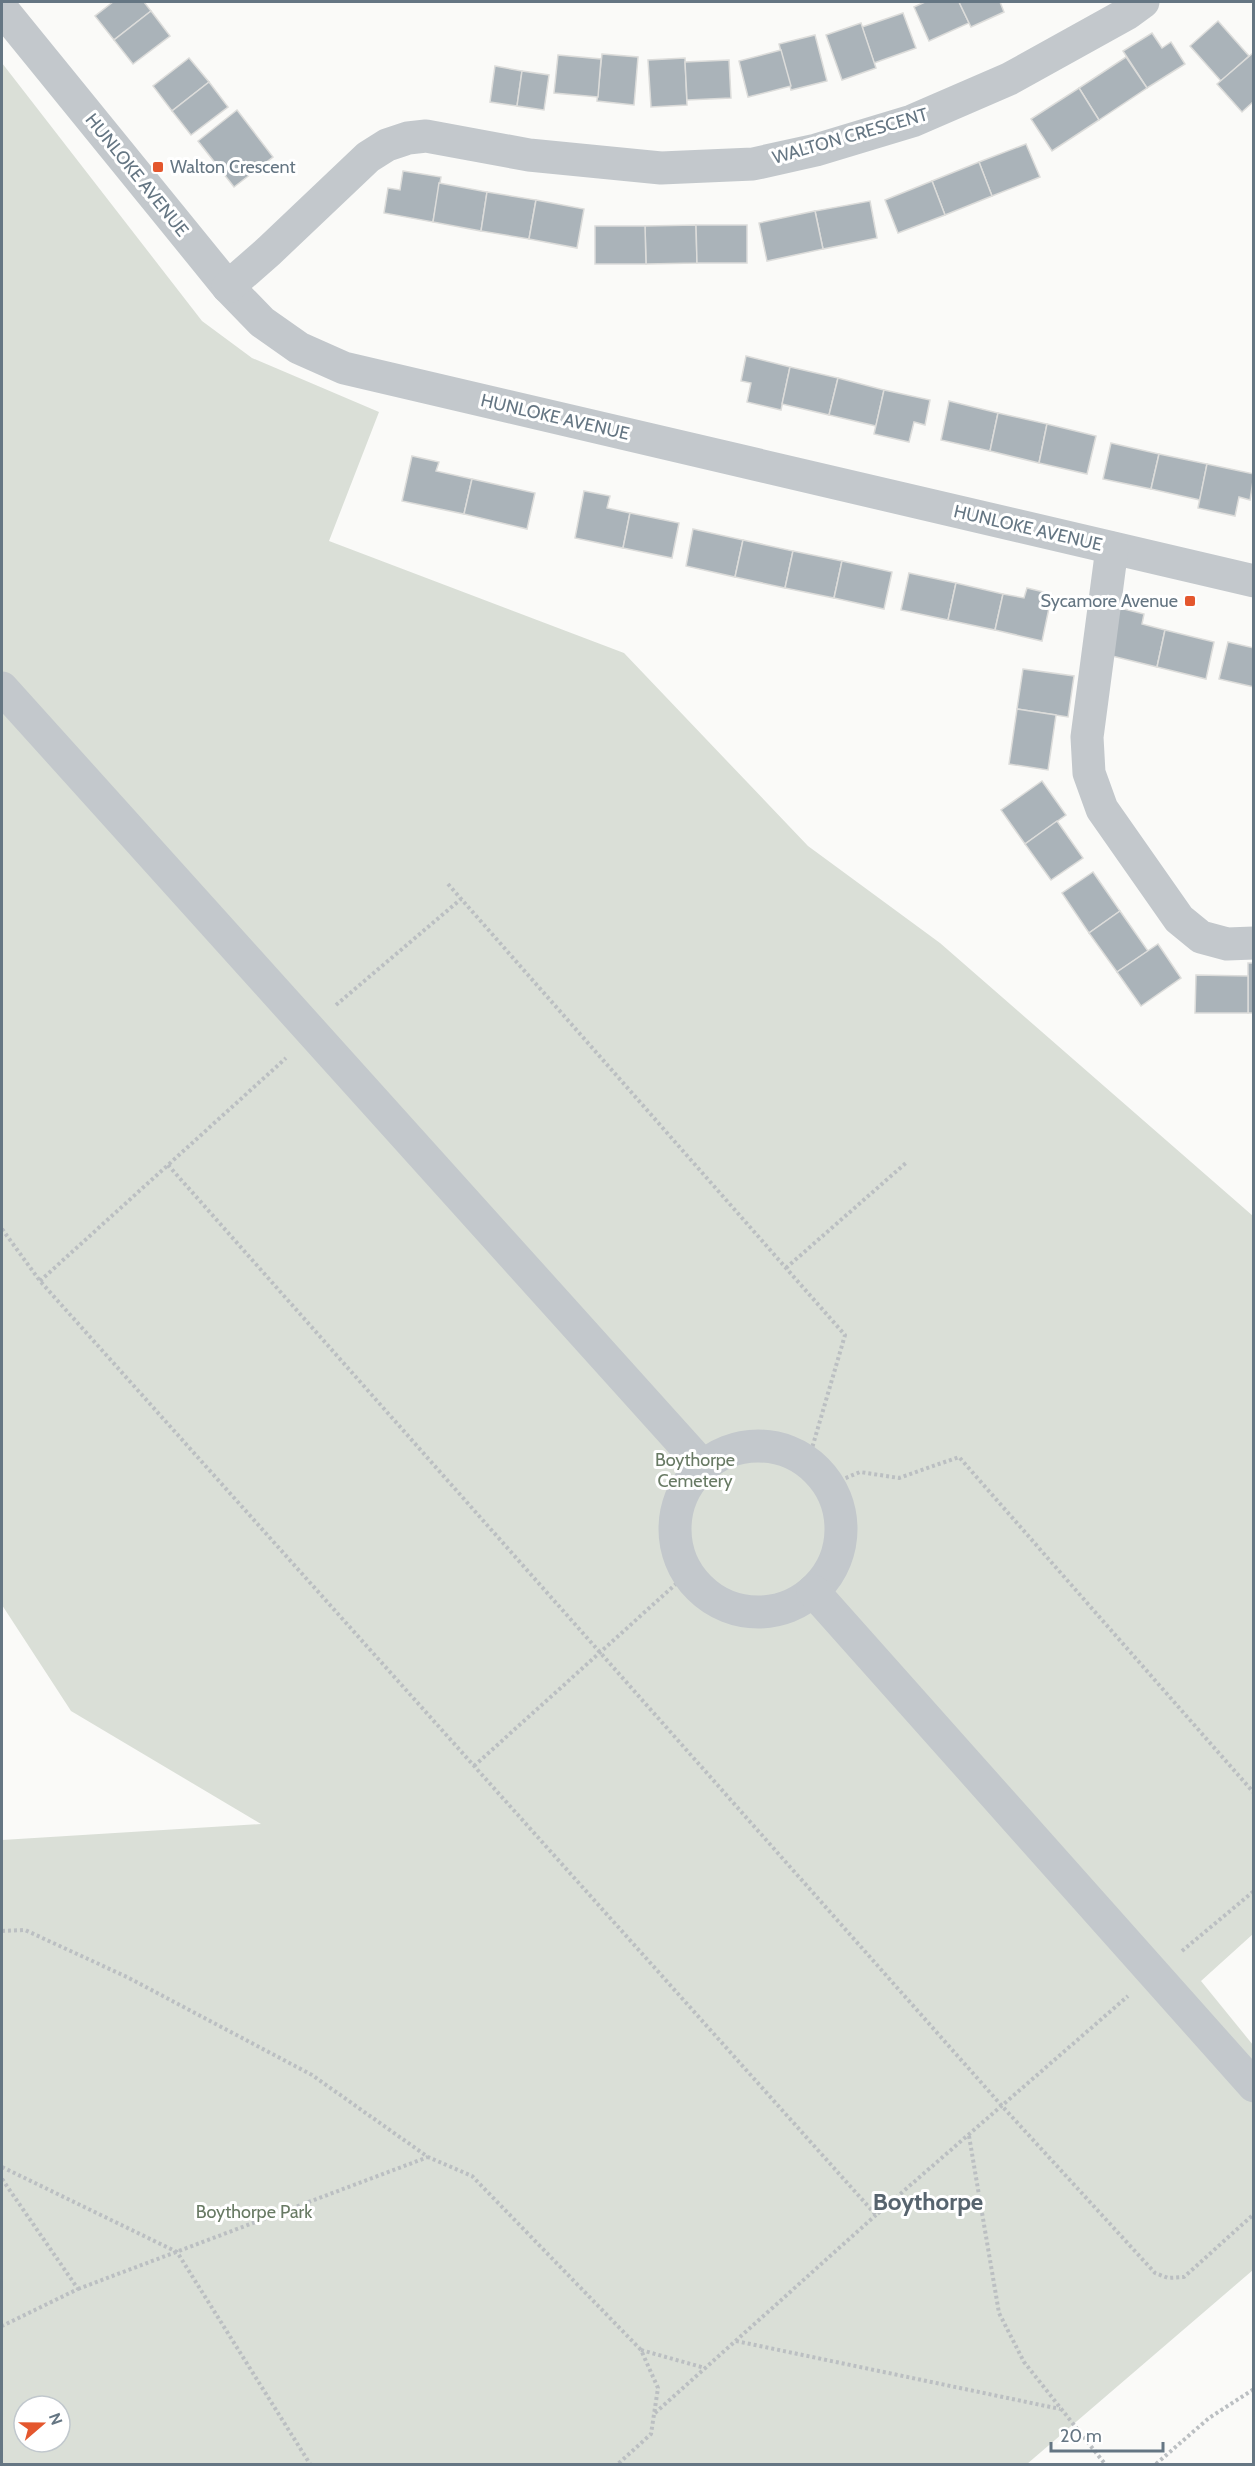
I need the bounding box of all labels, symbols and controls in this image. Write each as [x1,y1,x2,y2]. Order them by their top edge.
street label: WALTON CRESCENT [770,103,931,169]
street label: HUNLOKE AVENUE [81,109,193,241]
place label: Walton Crescent [170,156,295,178]
marker: Walton Crescent [151,160,165,174]
street label: HUNLOKE AVENUE [479,389,632,445]
street label: HUNLOKE AVENUE [952,500,1105,556]
place label: Sycamore Avenue [1041,590,1178,612]
marker: Sycamore Avenue [1183,594,1197,608]
park label: Boythorpe Cemetery [655,1449,735,1492]
district label: Boythorpe [873,2187,983,2216]
park label: Boythorpe Park [196,2201,313,2223]
north arrow [12,2394,72,2454]
text: N [45,2410,66,2428]
scale bar [1051,2415,1164,2453]
text: 20 m [1060,2425,1102,2447]

